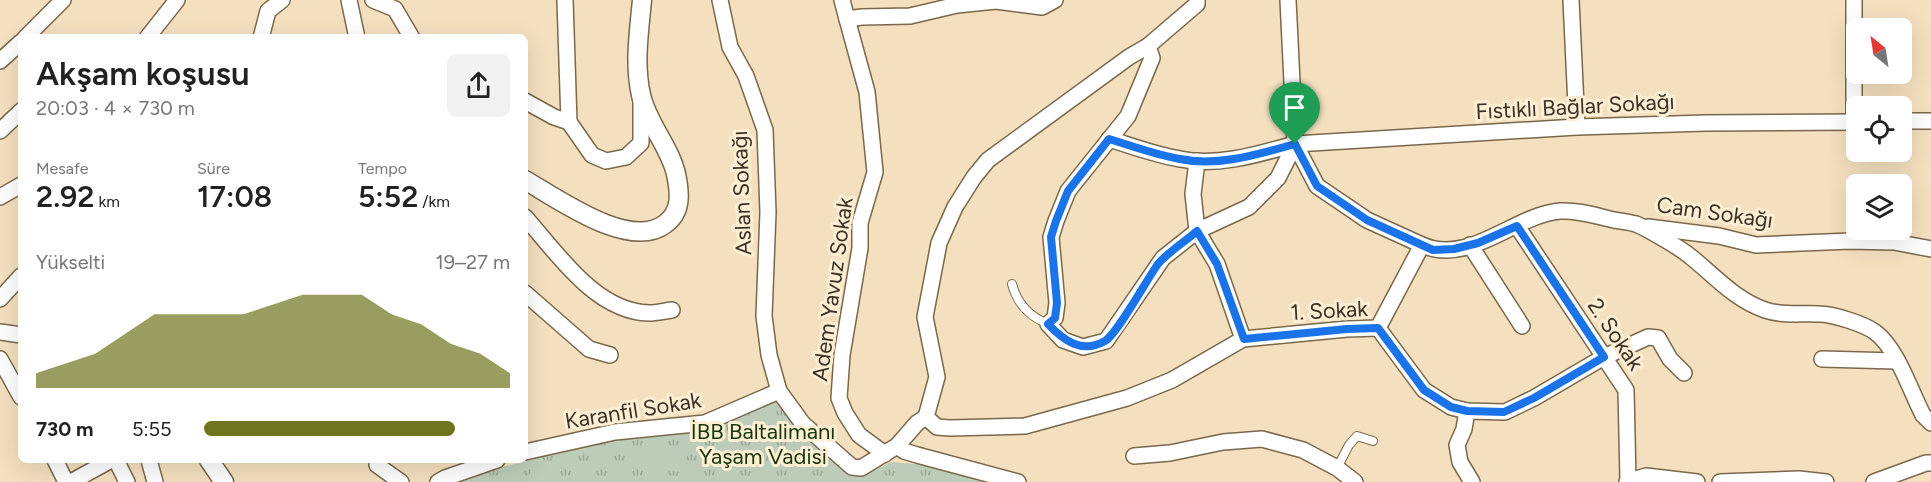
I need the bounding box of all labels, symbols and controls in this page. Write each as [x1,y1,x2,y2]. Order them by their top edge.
north arrow [1846,18,1912,84]
map controls [1846,18,1912,240]
text: Akşam koşusu [36,54,250,93]
button: share [447,54,510,117]
pin [1269,82,1320,144]
street label: Fıstıklı Bağlar Sokağı [1475,88,1675,125]
icon: arrive [1278,91,1311,124]
text: 20:03 · 4 × 730 m [36,96,195,120]
button: locate [1846,96,1912,162]
street label: Aslan Sokağı [726,130,757,256]
text: Mesafe [36,159,88,178]
text: Süre [197,159,230,178]
text: Tempo [358,159,407,178]
button: layers [1846,174,1912,240]
text: 2.92 [36,178,94,215]
text: 17:08 [197,178,272,215]
text: 5:52 [358,178,418,215]
street label: Cam Sokağı [1655,191,1775,234]
text: km [94,192,120,211]
text: /km [418,192,450,211]
street label: Adem Yavuz Sokak [806,195,859,383]
text: Yükselti [36,250,105,274]
text: 19–27 m [436,250,510,274]
street label: 2. Sokak [1582,293,1650,376]
street label: 1. Sokak [1290,295,1369,326]
street label: Karanfil Sokak [563,386,703,435]
text: 730 m [36,417,93,441]
text: 5:55 [132,417,172,441]
park label: İBB Baltalimanı Yaşam Vadisi [691,418,835,470]

